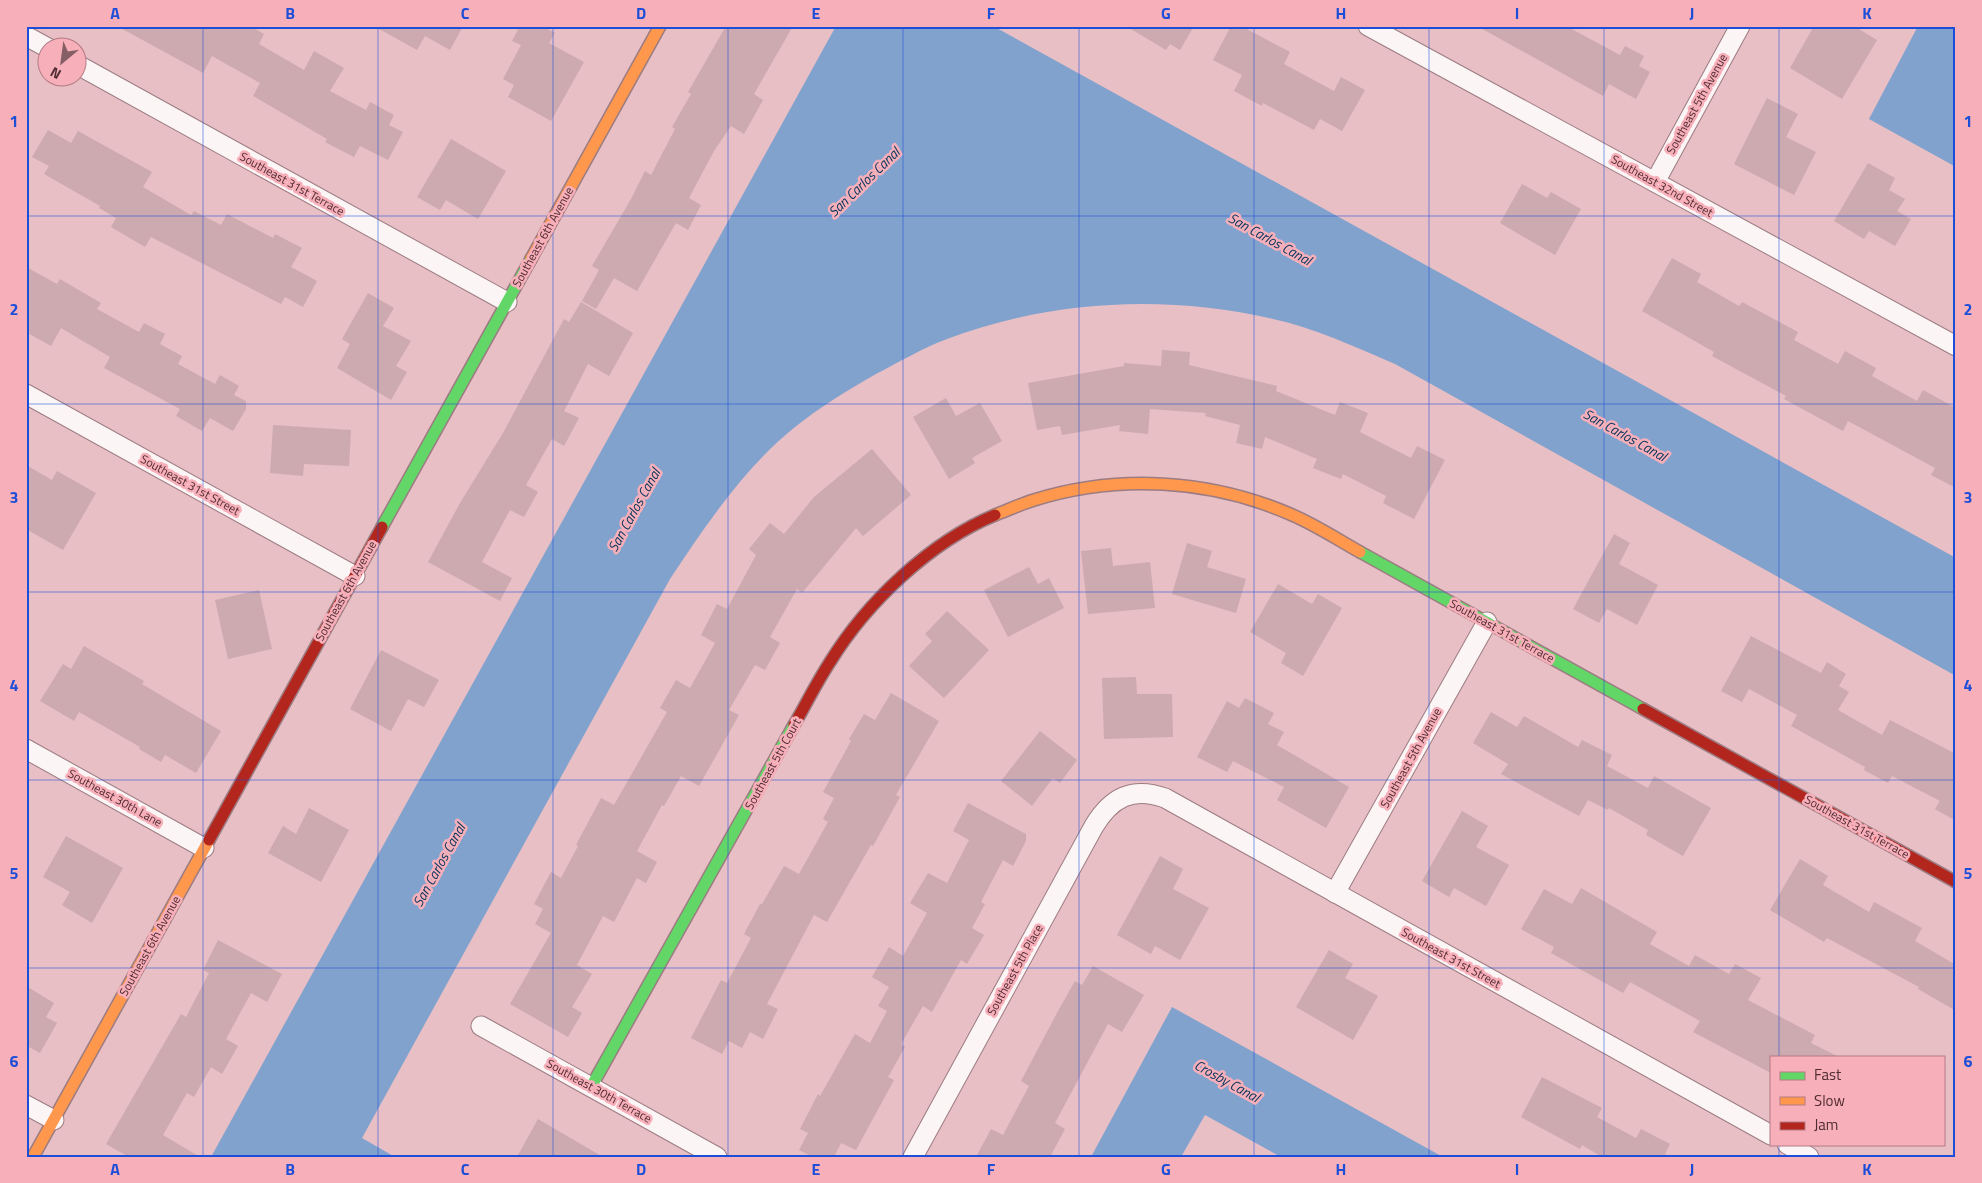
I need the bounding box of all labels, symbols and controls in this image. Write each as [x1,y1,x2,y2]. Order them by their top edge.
text: A [110,1,120,25]
text: B [285,1,295,25]
text: C [461,1,470,25]
text: D [636,1,646,25]
text: E [812,1,821,25]
text: F [987,1,996,25]
text: G [1161,1,1171,25]
text: H [1336,1,1346,25]
text: I [1515,1,1519,25]
text: J [1690,1,1694,25]
text: K [1862,1,1872,25]
north arrow [38,38,88,88]
street label: Southeast 5th Avenue [1661,50,1732,157]
text: N [46,62,65,85]
text: 1 [10,109,18,133]
text: 1 [1964,109,1972,133]
water label: San Carlos Canal [823,141,906,221]
street label: Southeast 31st Terrace [236,147,348,220]
street label: Southeast 32nd Street [1608,150,1717,222]
street label: Southeast 6th Avenue [507,183,578,290]
water label: San Carlos Canal [1225,207,1317,271]
text: 2 [10,297,18,321]
text: 2 [1964,297,1972,321]
water label: San Carlos Canal [1580,403,1672,467]
street label: Southeast 31st Street [137,449,244,520]
water label: San Carlos Canal [602,463,666,555]
text: 3 [10,485,18,509]
text: 3 [1964,485,1972,509]
street label: Southeast 6th Avenue [310,537,381,644]
street label: Southeast 31st Terrace [1446,594,1558,667]
text: 4 [10,673,19,697]
text: 4 [1964,673,1973,697]
street label: Southeast 5th Avenue [1375,704,1446,811]
street label: Southeast 5th Court [740,714,806,813]
street label: Southeast 30th Lane [65,764,166,831]
street label: Southeast 31st Terrace [1801,790,1913,863]
water label: San Carlos Canal [407,818,471,910]
text: 5 [10,861,19,885]
text: 5 [1964,861,1973,885]
street label: Southeast 6th Avenue [114,892,185,999]
street label: Southeast 5th Place [982,921,1047,1019]
street label: Southeast 31st Street [1398,922,1505,993]
text: 6 [10,1049,19,1073]
text: 6 [1964,1049,1973,1073]
street label: Southeast 30th Terrace [543,1054,655,1127]
water label: Crosby Canal [1191,1054,1265,1108]
legend [1770,1056,1944,1146]
text: Fast [1814,1063,1842,1086]
text: Slow [1814,1089,1845,1112]
text: Jam [1814,1113,1838,1136]
text: A [110,1157,120,1181]
text: B [285,1157,295,1181]
text: C [461,1157,470,1181]
text: D [636,1157,646,1181]
text: E [812,1157,821,1181]
text: F [987,1157,996,1181]
text: G [1161,1157,1171,1181]
text: H [1336,1157,1346,1181]
text: I [1515,1157,1519,1181]
text: J [1690,1157,1694,1181]
text: K [1862,1157,1872,1181]

